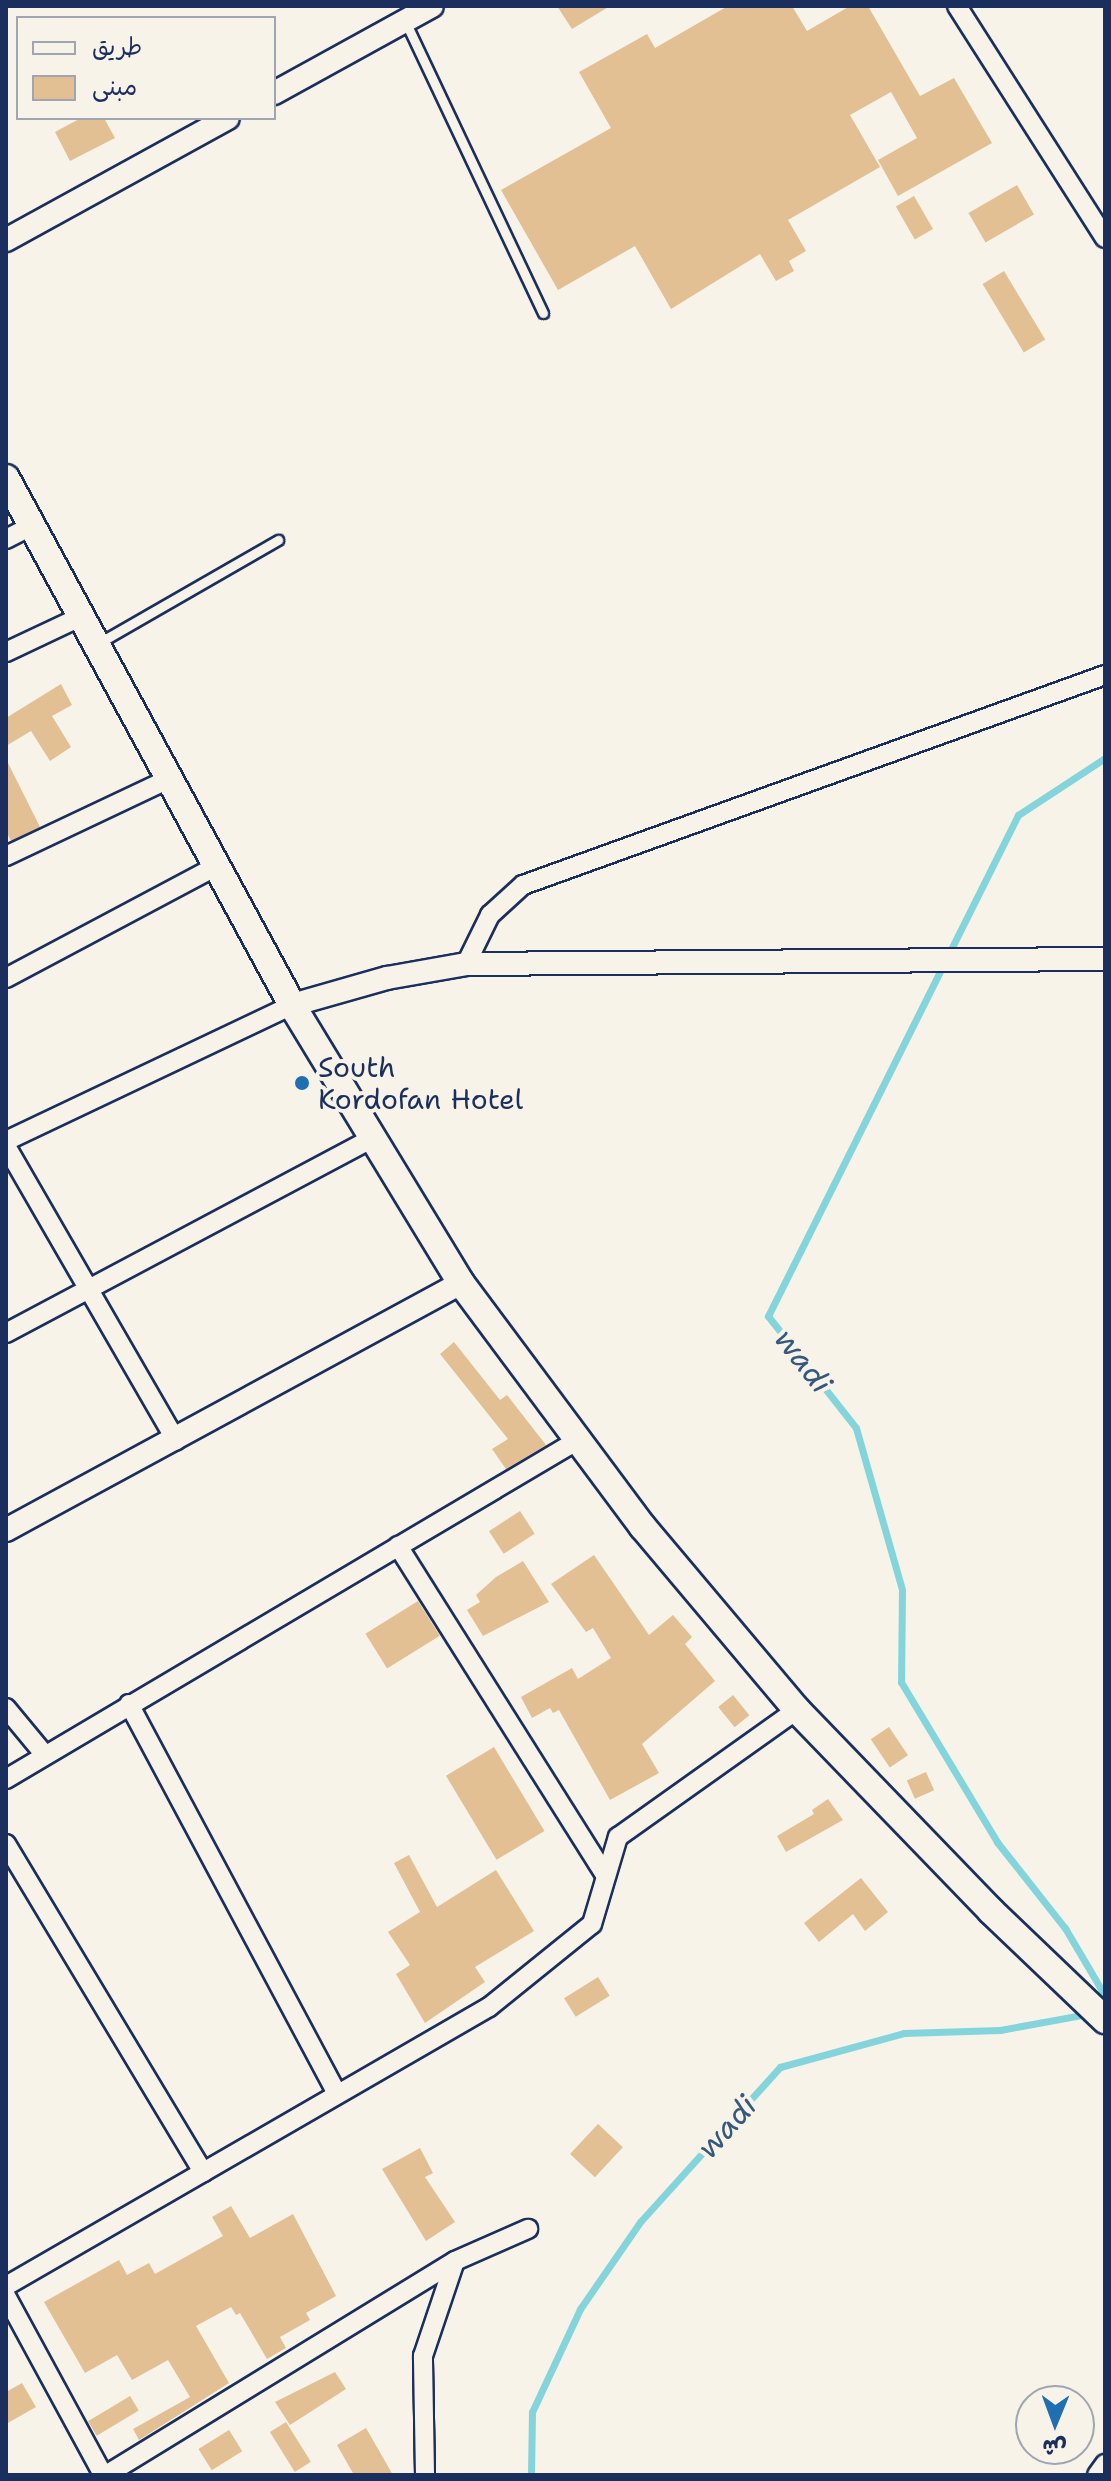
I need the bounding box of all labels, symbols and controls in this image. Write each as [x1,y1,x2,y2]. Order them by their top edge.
legend [16,16,276,120]
text: طريق [92,31,142,63]
text: مبنى [92,71,137,103]
place label: South Kordofan Hotel [318,1050,523,1116]
marker: South Kordofan Hotel [293,1074,311,1092]
water label: wadi [767,1322,839,1400]
water label: wadi [690,2088,764,2166]
north arrow [1015,2385,1095,2465]
text: ش [1042,2433,1067,2462]

